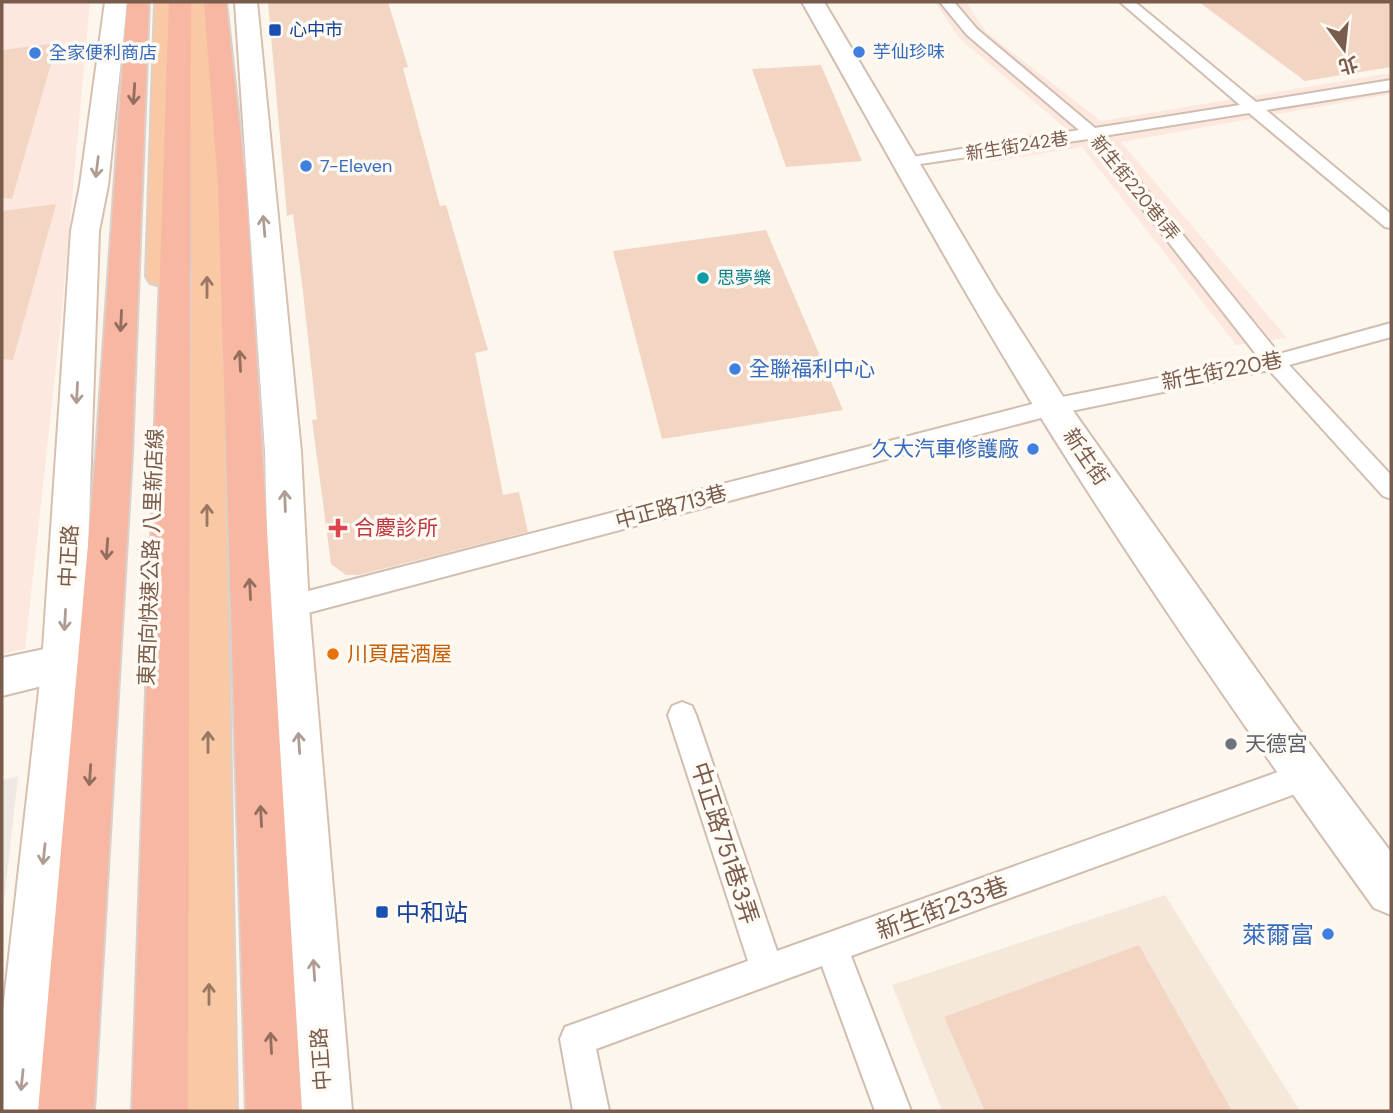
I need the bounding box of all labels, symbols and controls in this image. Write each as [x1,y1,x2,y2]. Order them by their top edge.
north arrow [1309,14,1379,84]
place label: 心中市 [289,18,343,42]
marker: 心中市 [267,22,283,38]
place label: 芋仙珍味 [873,40,945,64]
place label: 全家便利商店 [49,41,157,65]
marker: 芋仙珍味 [851,44,867,60]
marker: 全家便利商店 [27,45,43,61]
text: 北 [1336,50,1361,79]
one-way arrow [127,83,140,105]
street label: 新生街242巷 [964,126,1070,166]
street label: 新生街220巷1弄 [1085,131,1185,245]
place label: 7-Eleven [320,154,392,178]
one-way arrow [90,155,103,178]
marker: 7-Eleven [298,158,314,174]
one-way arrow [257,215,270,238]
place label: 思夢樂 [717,266,771,290]
marker: 思夢樂 [695,270,711,286]
one-way arrow [200,276,214,299]
one-way arrow [114,310,127,332]
street label: 新生街220巷 [1159,346,1285,396]
one-way arrow [233,350,246,373]
place label: 全聯福利中心 [749,355,875,383]
marker: 全聯福利中心 [727,361,743,377]
one-way arrow [70,381,83,404]
street label: 新生街 [1057,423,1115,491]
street label: 東西向快速公路 八里新店線 [133,428,169,686]
place label: 久大汽車修護廠 [872,435,1019,463]
marker: 久大汽車修護廠 [1025,441,1041,457]
street label: 中正路713巷 [612,479,730,535]
one-way arrow [278,490,291,513]
one-way arrow [200,503,214,526]
place label: 合慶診所 [354,514,438,542]
marker: 合慶診所 [328,518,348,538]
street label: 中正路 [53,524,85,588]
one-way arrow [100,537,113,559]
one-way arrow [244,577,257,600]
one-way arrow [59,608,72,631]
place label: 川頁居酒屋 [347,640,452,668]
marker: 川頁居酒屋 [325,646,341,662]
place label: 天德宮 [1245,730,1308,758]
one-way arrow [201,731,215,754]
one-way arrow [292,732,305,755]
marker: 天德宮 [1223,736,1239,752]
street label: 中正路751巷3弄 [684,758,766,928]
one-way arrow [84,764,97,787]
one-way arrow [254,805,267,828]
one-way arrow [38,842,51,865]
street label: 新生街233巷 [872,870,1012,946]
place label: 中和站 [396,897,468,928]
marker: 中和站 [374,904,390,920]
place label: 萊爾富 [1242,919,1314,950]
marker: 萊爾富 [1320,926,1336,942]
one-way arrow [308,959,321,982]
one-way arrow [202,983,216,1006]
street label: 中正路 [305,1027,337,1091]
one-way arrow [265,1032,278,1055]
one-way arrow [15,1068,28,1091]

